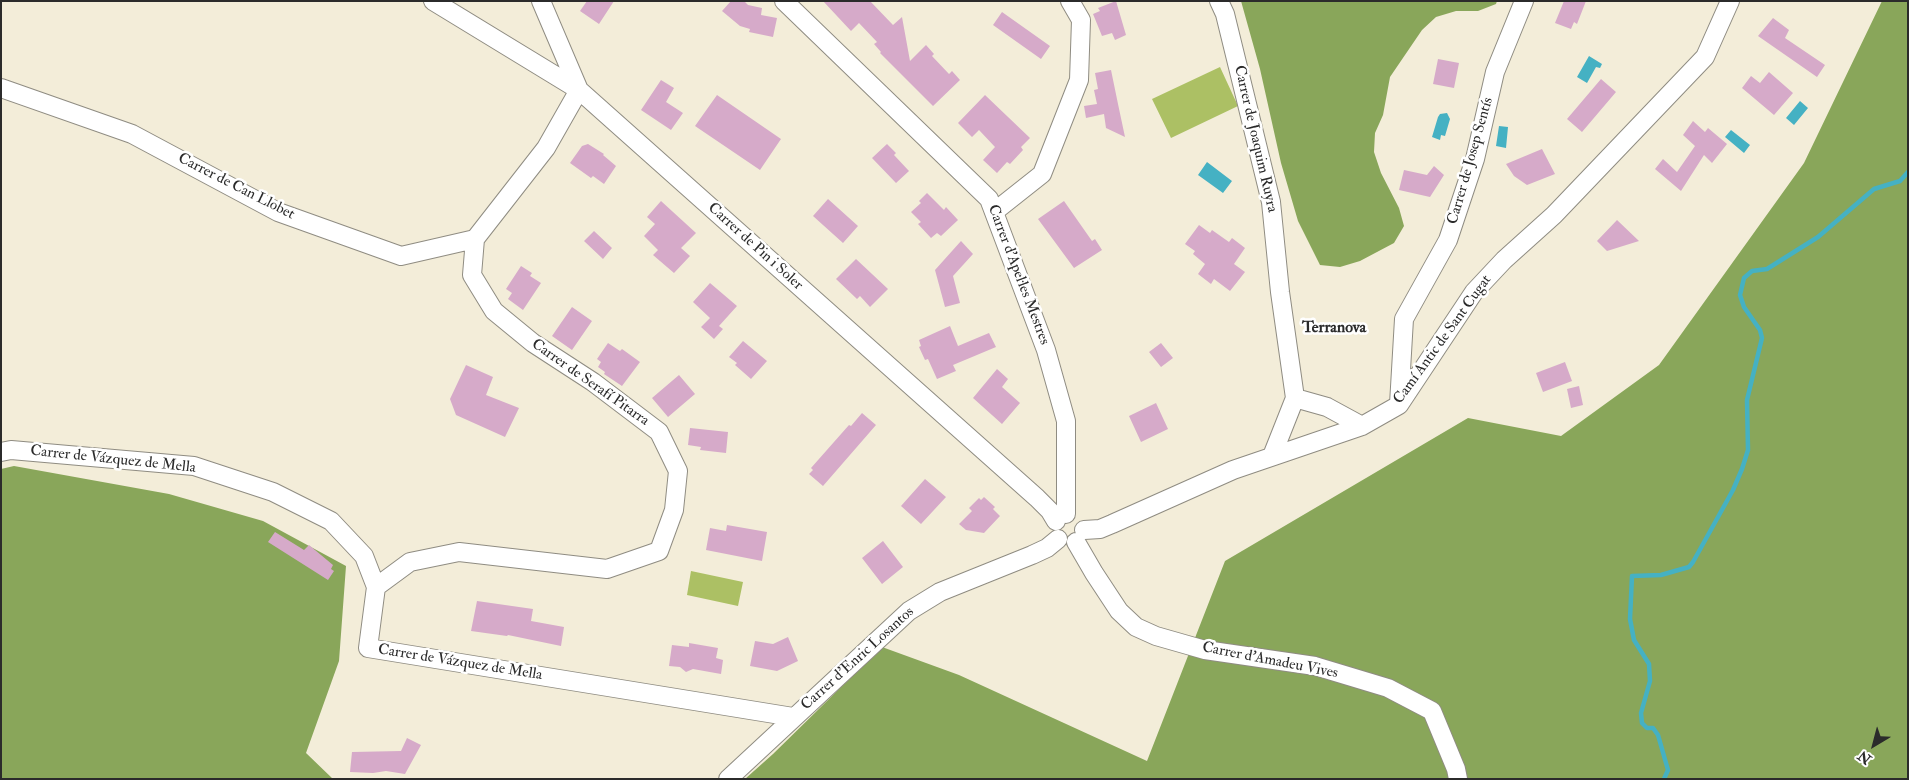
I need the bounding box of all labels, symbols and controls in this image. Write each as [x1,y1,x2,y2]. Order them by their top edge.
street label: Carrer de Joaquim Ruyra [1229,64,1281,214]
street label: Carrer de Josep Sentís [1444,95,1498,227]
street label: Carrer de Can Llobet [175,150,297,224]
street label: Carrer de Pin i Soler [704,200,806,294]
street label: Carrer d'Apel·les Mestres [983,202,1053,348]
street label: Camí Antic de Sant Cugat [1390,272,1496,408]
district label: Terranova [1302,319,1366,339]
street label: Carrer de Serafí Pitarra [528,336,652,430]
street label: Carrer de Vázquez de Mella [29,442,197,478]
street label: Carrer d'Enric Losantos [798,603,918,715]
street label: Carrer d'Amadeu Vives [1201,639,1339,683]
street label: Carrer de Vázquez de Mella [376,641,544,685]
north arrow [1849,720,1899,770]
text: N [1855,747,1875,768]

